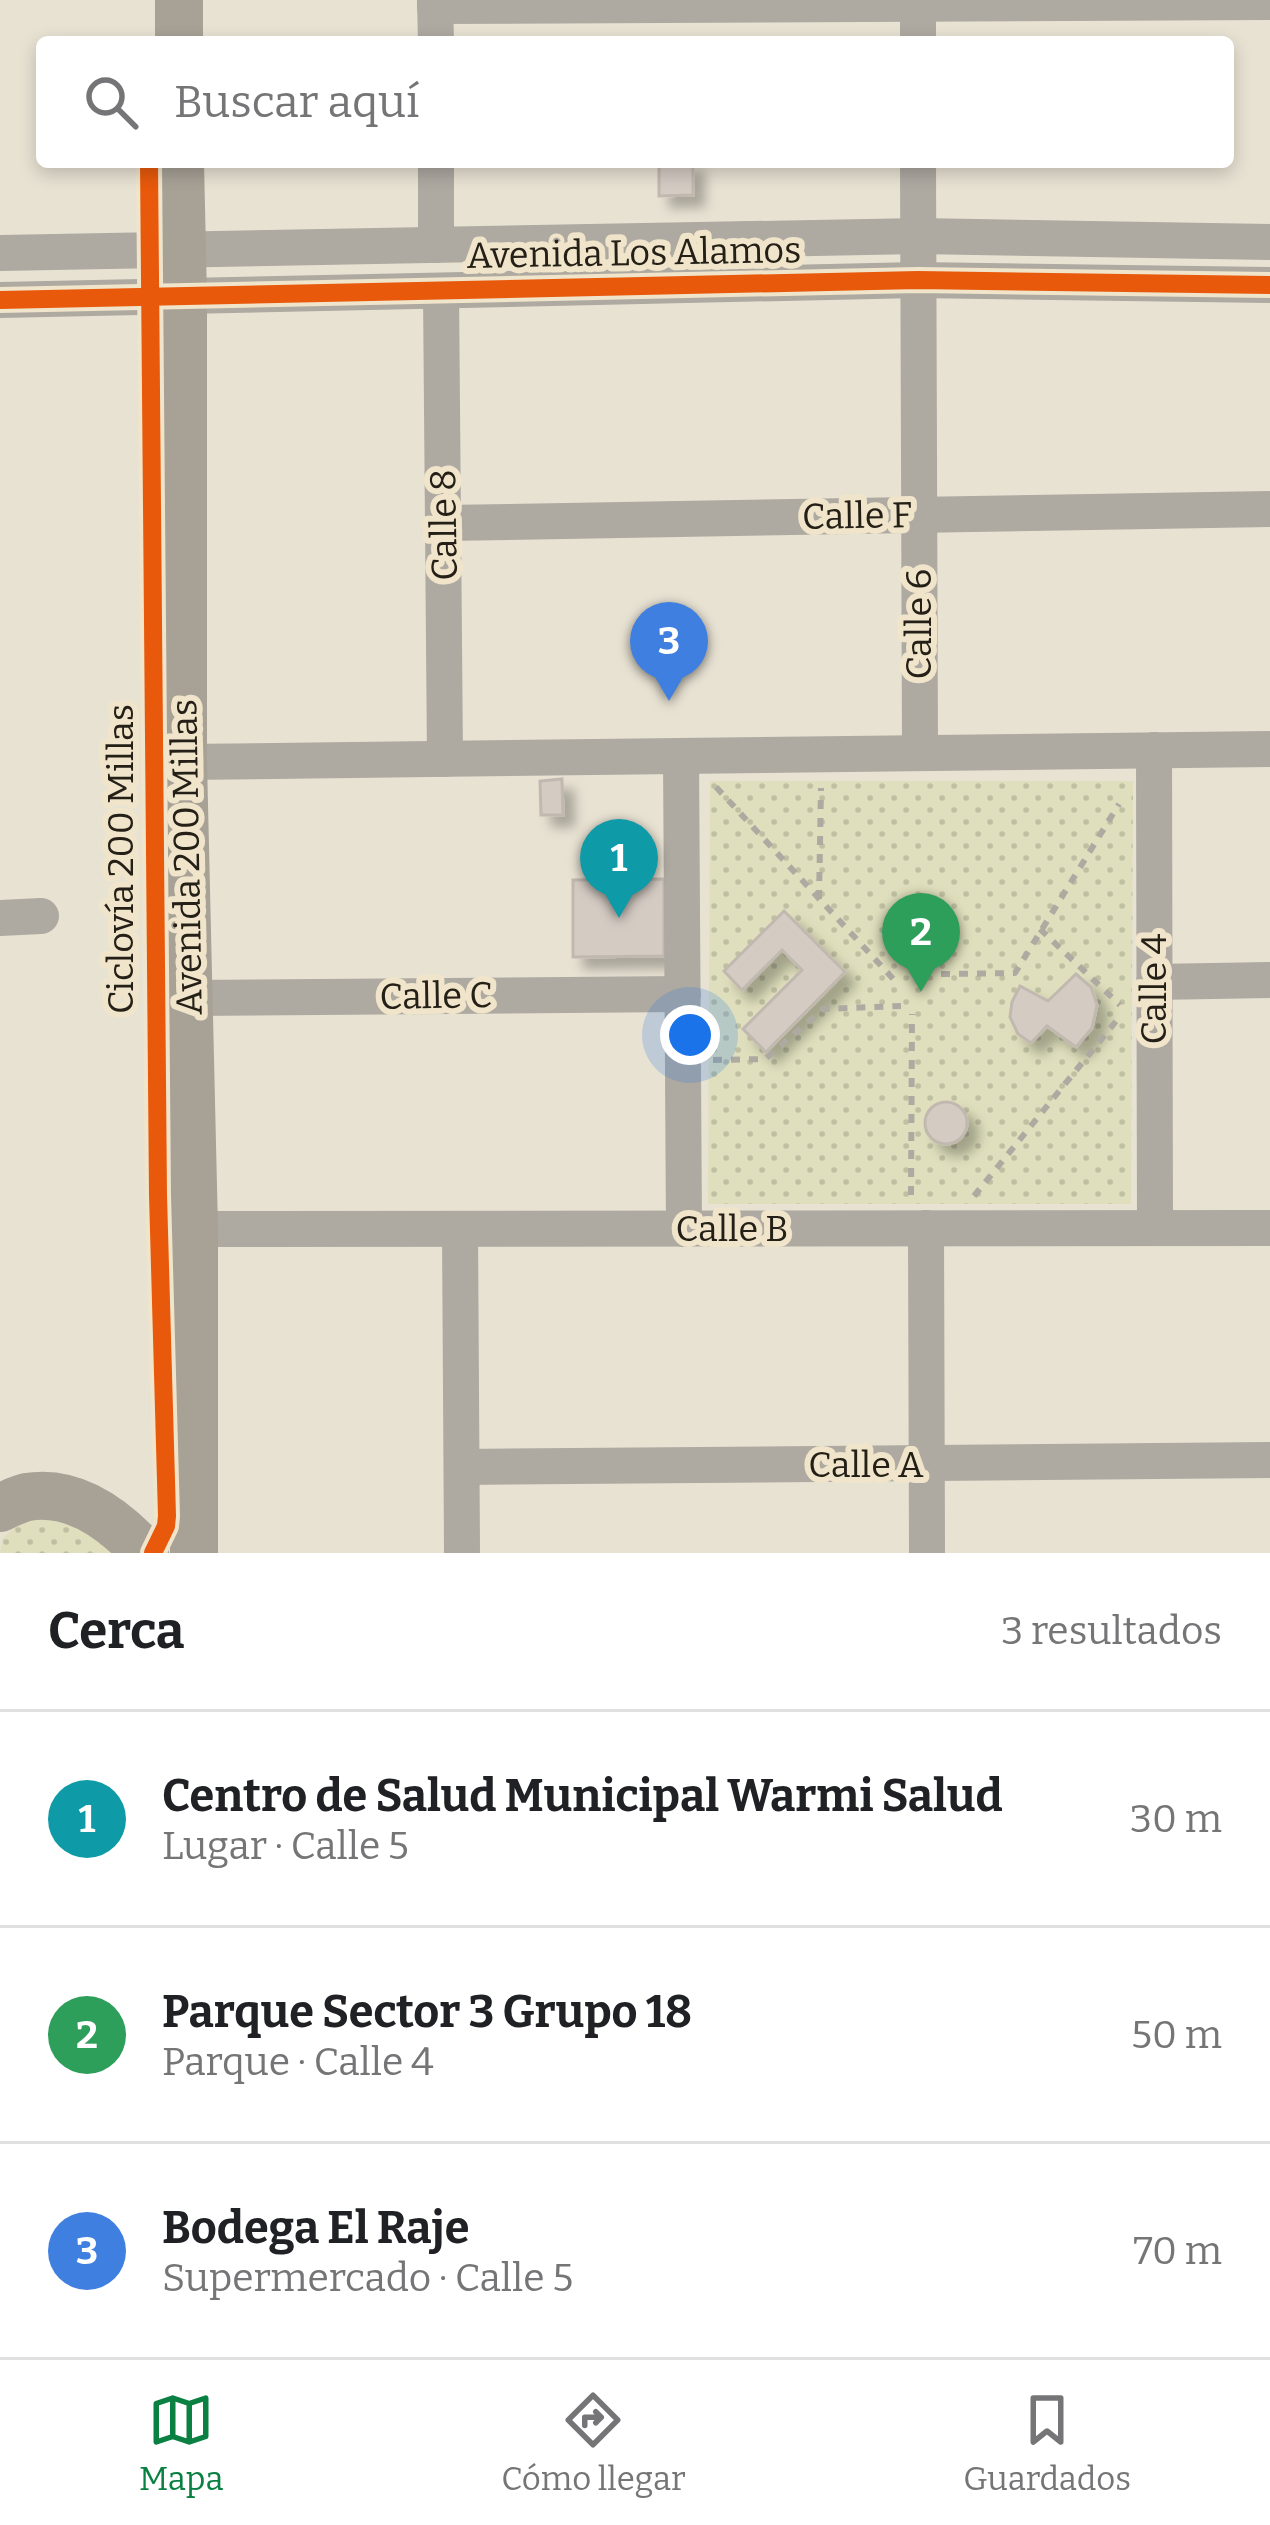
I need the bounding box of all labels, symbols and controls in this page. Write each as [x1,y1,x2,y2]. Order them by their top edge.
search box [36,36,1234,168]
icon: search [78,69,144,135]
text: Buscar aquí [174,75,419,129]
street label: Avenida Los Alamos [466,228,802,278]
street label: Calle 8 [421,469,467,581]
street label: Calle F [802,493,912,539]
street label: Calle 6 [897,569,941,679]
pin: 3 [630,602,708,701]
street label: Avenida 200 Millas [162,699,212,1015]
street label: Ciclovía 200 Millas [99,704,143,1014]
pin: 1 [580,819,658,918]
pin: 2 [882,893,960,992]
street label: Calle 4 [1132,934,1176,1044]
street label: Calle C [379,973,493,1019]
your location [660,1005,720,1065]
street label: Calle B [675,1207,789,1251]
street label: Calle A [808,1443,924,1487]
text: Cerca [48,1600,184,1662]
text: 3 resultados [1001,1608,1222,1654]
text: Centro de Salud Municipal Warmi Salud [162,1769,1003,1823]
text: 1 [79,1796,95,1842]
text: 30 m [1130,1796,1222,1842]
text: Lugar · Calle 5 [162,1823,409,1869]
text: Parque Sector 3 Grupo 18 [162,1985,692,2039]
text: 2 [76,2012,98,2058]
text: 50 m [1131,2012,1222,2058]
text: Parque · Calle 4 [162,2039,434,2085]
text: Bodega El Raje [162,2201,469,2255]
text: 3 [76,2228,98,2274]
text: 70 m [1133,2228,1222,2274]
text: Supermercado · Calle 5 [162,2255,573,2301]
tab: Mapa [139,2387,224,2499]
tab: Cómo llegar [501,2387,686,2499]
tab: Guardados [963,2387,1131,2499]

